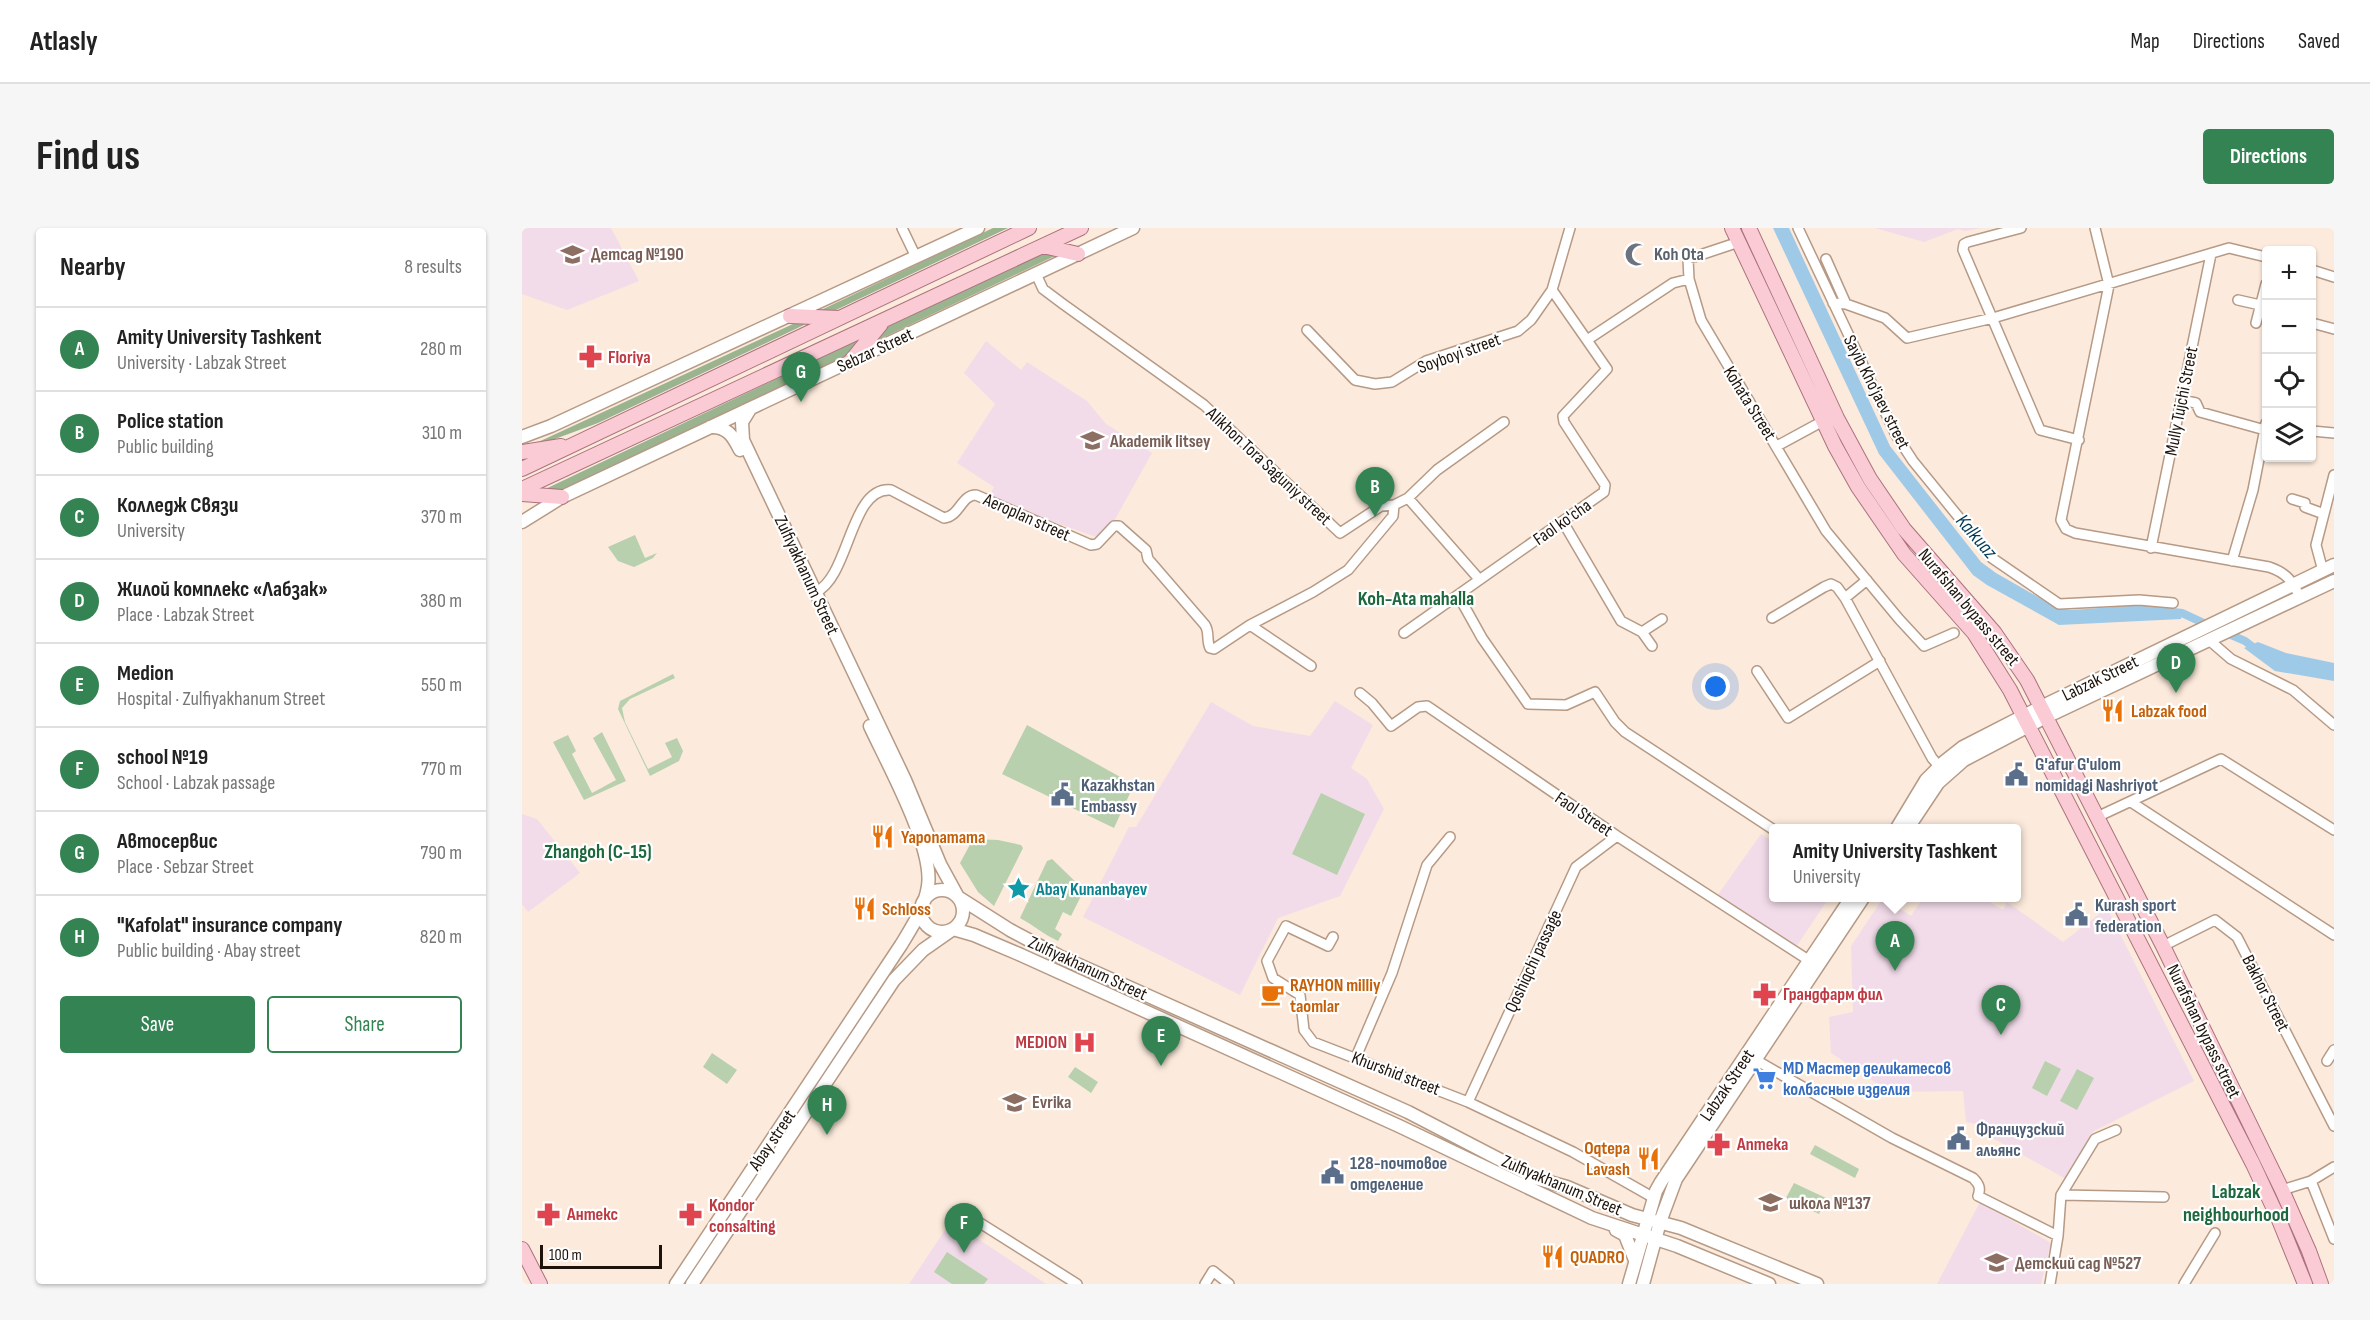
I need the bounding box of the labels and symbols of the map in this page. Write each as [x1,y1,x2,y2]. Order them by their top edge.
school or university icon: Детсад №190 [560,241,586,267]
mosque icon: Koh Ota [1623,241,1649,267]
place label: Детсад №190 [591,244,684,265]
place label: Koh Ota [1654,244,1704,265]
street label: Sebzar Street [834,323,917,377]
street label: Soyboyi street [1415,329,1504,378]
street label: Sayib Kho'jaev street [1839,332,1915,453]
pharmacy icon: Floriya [577,344,603,370]
street label: Mully Tujchi Street [2161,344,2202,457]
place label: Floriya [608,347,651,368]
pin: G [782,352,820,402]
street label: Kohata Street [1719,362,1781,444]
street label: Alikhon Tora Saguniy street [1201,402,1336,530]
school or university icon: Akademik litsey [1079,428,1105,454]
place label: Akademik litsey [1109,431,1211,452]
pin: B [1356,468,1394,517]
street label: Aeroplan street [979,489,1074,546]
street label: Faol ko'cha [1529,495,1595,550]
water label: Kalkuaz [1950,510,2003,565]
street label: Zulfiyakhanum Street [770,512,843,638]
street label: Nurafshan bypass street [1914,545,2024,671]
district label: Koh-Ata mahalla [1358,587,1474,611]
pin: D [2156,644,2196,693]
street label: Labzak Street [2059,651,2142,706]
your location [1701,672,1730,701]
restaurant icon: Labzak food [2100,698,2126,724]
place label: Labzak food [2131,701,2207,722]
place label: G'afur G'ulom nomidagi Nashriyot [2035,754,2158,796]
public building icon: G'afur G'ulom nomidagi Nashriyot [2004,761,2030,787]
place label: Kazakhstan Embassy [1081,775,1155,817]
public building icon: Kazakhstan Embassy [1050,782,1076,808]
street label: Faol Street [1551,788,1617,842]
restaurant icon: Yaponamama [870,824,896,850]
place label: Yaponamama [901,827,985,848]
district label: Zhangoh (C-15) [544,840,652,864]
place icon: Abay Kunanbayev [1005,876,1031,902]
place label: Abay Kunanbayev [1035,879,1148,900]
place label: Kurash sport federation [2095,895,2176,937]
restaurant icon: Schloss [851,896,877,922]
place label: Schloss [882,899,931,920]
public building icon: Kurash sport federation [2064,902,2090,928]
street label: Qoshiqchi passage [1501,907,1566,1016]
pin: A [1876,922,1914,971]
street label: Zulfiyakhanum Street [1025,932,1151,1005]
street label: Bakhor Street [2237,951,2294,1035]
street label: Nurafshan bypass street [2162,961,2245,1102]
place label: RAYHON milliy taomlar [1290,975,1381,1017]
pharmacy icon: Грандфарм фил [1752,981,1778,1007]
cafe icon: RAYHON milliy taomlar [1259,982,1285,1008]
place label: Грандфарм фил [1783,984,1884,1005]
pin: C [1982,986,2020,1035]
pin: E [1142,1016,1180,1066]
hospital icon: MEDION [1072,1029,1098,1055]
place label: MEDION [1016,1032,1067,1053]
street label: Labzak Street [1696,1045,1759,1125]
street label: Khurshid street [1349,1047,1443,1100]
place label: MD Мастер деликатесов колбасные изделия [1783,1058,1951,1100]
supermarket icon: MD Мастер деликатесов колбасные изделия [1752,1065,1778,1091]
pin: H [808,1086,846,1135]
school or university icon: Evrika [1001,1089,1027,1115]
place label: Evrika [1032,1092,1071,1113]
street label: Abay street [744,1105,801,1175]
place label: Французский альянс [1976,1119,2064,1161]
public building icon: Французский альянс [1945,1126,1971,1152]
pharmacy icon: Аптека [1706,1131,1732,1157]
place label: Аптека [1736,1134,1788,1155]
place label: Oqtepa Lavash [1584,1138,1630,1180]
restaurant icon: Oqtepa Lavash [1635,1145,1661,1171]
street label: Zulfiyakhanum Street [1498,1151,1626,1220]
place label: 128-почтовое отделение [1350,1153,1447,1195]
public building icon: 128-почтовое отделение [1319,1160,1345,1186]
district label: Labzak neighbourhood [2183,1180,2289,1227]
school or university icon: школа №137 [1758,1190,1784,1216]
place label: школа №137 [1789,1193,1871,1214]
place label: Kondor consalting [709,1195,776,1237]
pharmacy icon: Антекс [536,1201,562,1227]
pharmacy icon: Kondor consalting [678,1202,704,1228]
place label: Антекс [566,1204,618,1225]
pin: F [944,1204,984,1253]
scale bar [540,1242,662,1270]
restaurant icon: QUADRO [1539,1244,1565,1270]
place label: QUADRO [1570,1247,1625,1268]
school or university icon: Детский сад №527 [1984,1250,2010,1276]
place label: Детский сад №527 [2015,1253,2141,1274]

